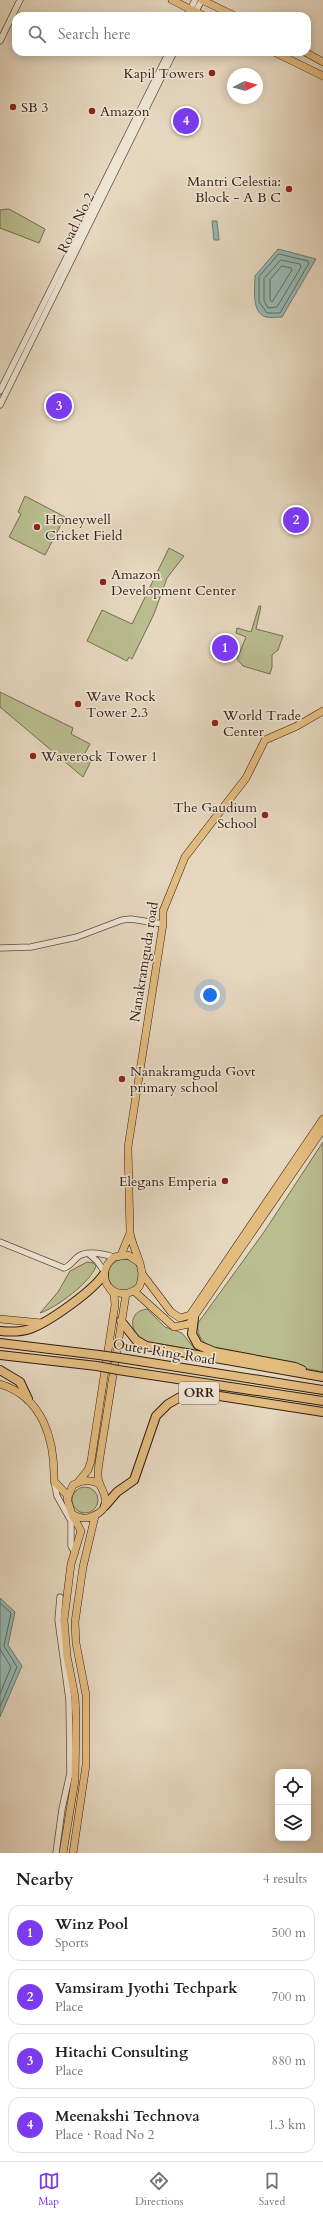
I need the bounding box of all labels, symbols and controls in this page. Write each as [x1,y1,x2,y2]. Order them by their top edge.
search box [12,12,311,56]
icon: search [26,23,48,45]
text: Search here [58,24,131,44]
place label: Kapil Towers [124,64,204,83]
marker: Kapil Towers [207,68,217,78]
north arrow [227,68,263,104]
place label: SB 3 [21,98,48,117]
marker: SB 3 [8,102,18,112]
place label: Amazon [100,102,150,121]
marker: Amazon [87,106,97,116]
pin: 4 [173,106,199,136]
place label: Mantri Celestia: Block - A B C [187,172,281,207]
marker: Mantri Celestia: Block - A B C [284,184,294,194]
street label: Road No 2 [53,190,99,256]
pin: 3 [46,391,72,421]
pin: 2 [283,505,309,535]
place label: Honeywell Cricket Field [45,510,123,545]
marker: Honeywell Cricket Field [32,522,42,532]
place label: Amazon Development Center [111,565,237,600]
marker: Amazon Development Center [98,577,108,587]
pin: 1 [212,633,238,663]
place label: Wave Rock Tower 2.3 [85,687,156,722]
marker: Wave Rock Tower 2.3 [73,699,83,709]
place label: World Trade Center [222,706,301,741]
marker: World Trade Center [210,718,220,728]
place label: Waverock Tower 1 [40,747,158,766]
marker: Waverock Tower 1 [28,751,38,761]
place label: The Gaudium School [173,798,257,833]
marker: The Gaudium School [260,810,270,820]
street label: Nanakramguda road [125,900,163,1023]
your location [200,985,220,1005]
place label: Nanakramguda Govt primary school [130,1062,256,1097]
marker: Nanakramguda Govt primary school [117,1074,127,1084]
place label: Elegans Emperia [119,1172,217,1191]
marker: Elegans Emperia [220,1176,230,1186]
street label: Outer Ring Road [111,1335,217,1370]
road number: ORR [179,1382,219,1404]
map controls [275,1769,311,1841]
button: locate [275,1769,311,1805]
button: layers [275,1805,311,1841]
text: Nearby [16,1868,73,1891]
text: 4 results [263,1870,307,1888]
text: Winz Pool [55,1914,128,1934]
text: 1 [27,1924,33,1942]
text: 500 m [272,1924,306,1942]
text: Sports [55,1934,89,1952]
text: Vamsiram Jyothi Techpark [55,1978,238,1998]
text: 2 [27,1988,33,2006]
text: 700 m [272,1988,306,2006]
text: Place [55,1998,83,2016]
text: Hitachi Consulting [55,2042,188,2062]
text: 3 [27,2052,33,2070]
text: 880 m [272,2052,306,2070]
text: Place [55,2062,83,2080]
text: Meenakshi Technova [55,2106,200,2126]
text: 4 [27,2116,33,2134]
text: 1.3 km [268,2116,306,2134]
text: Place · Road No 2 [55,2126,154,2144]
tab: Map [38,2170,60,2209]
tab: Directions [135,2170,183,2209]
tab: Saved [259,2170,285,2209]

